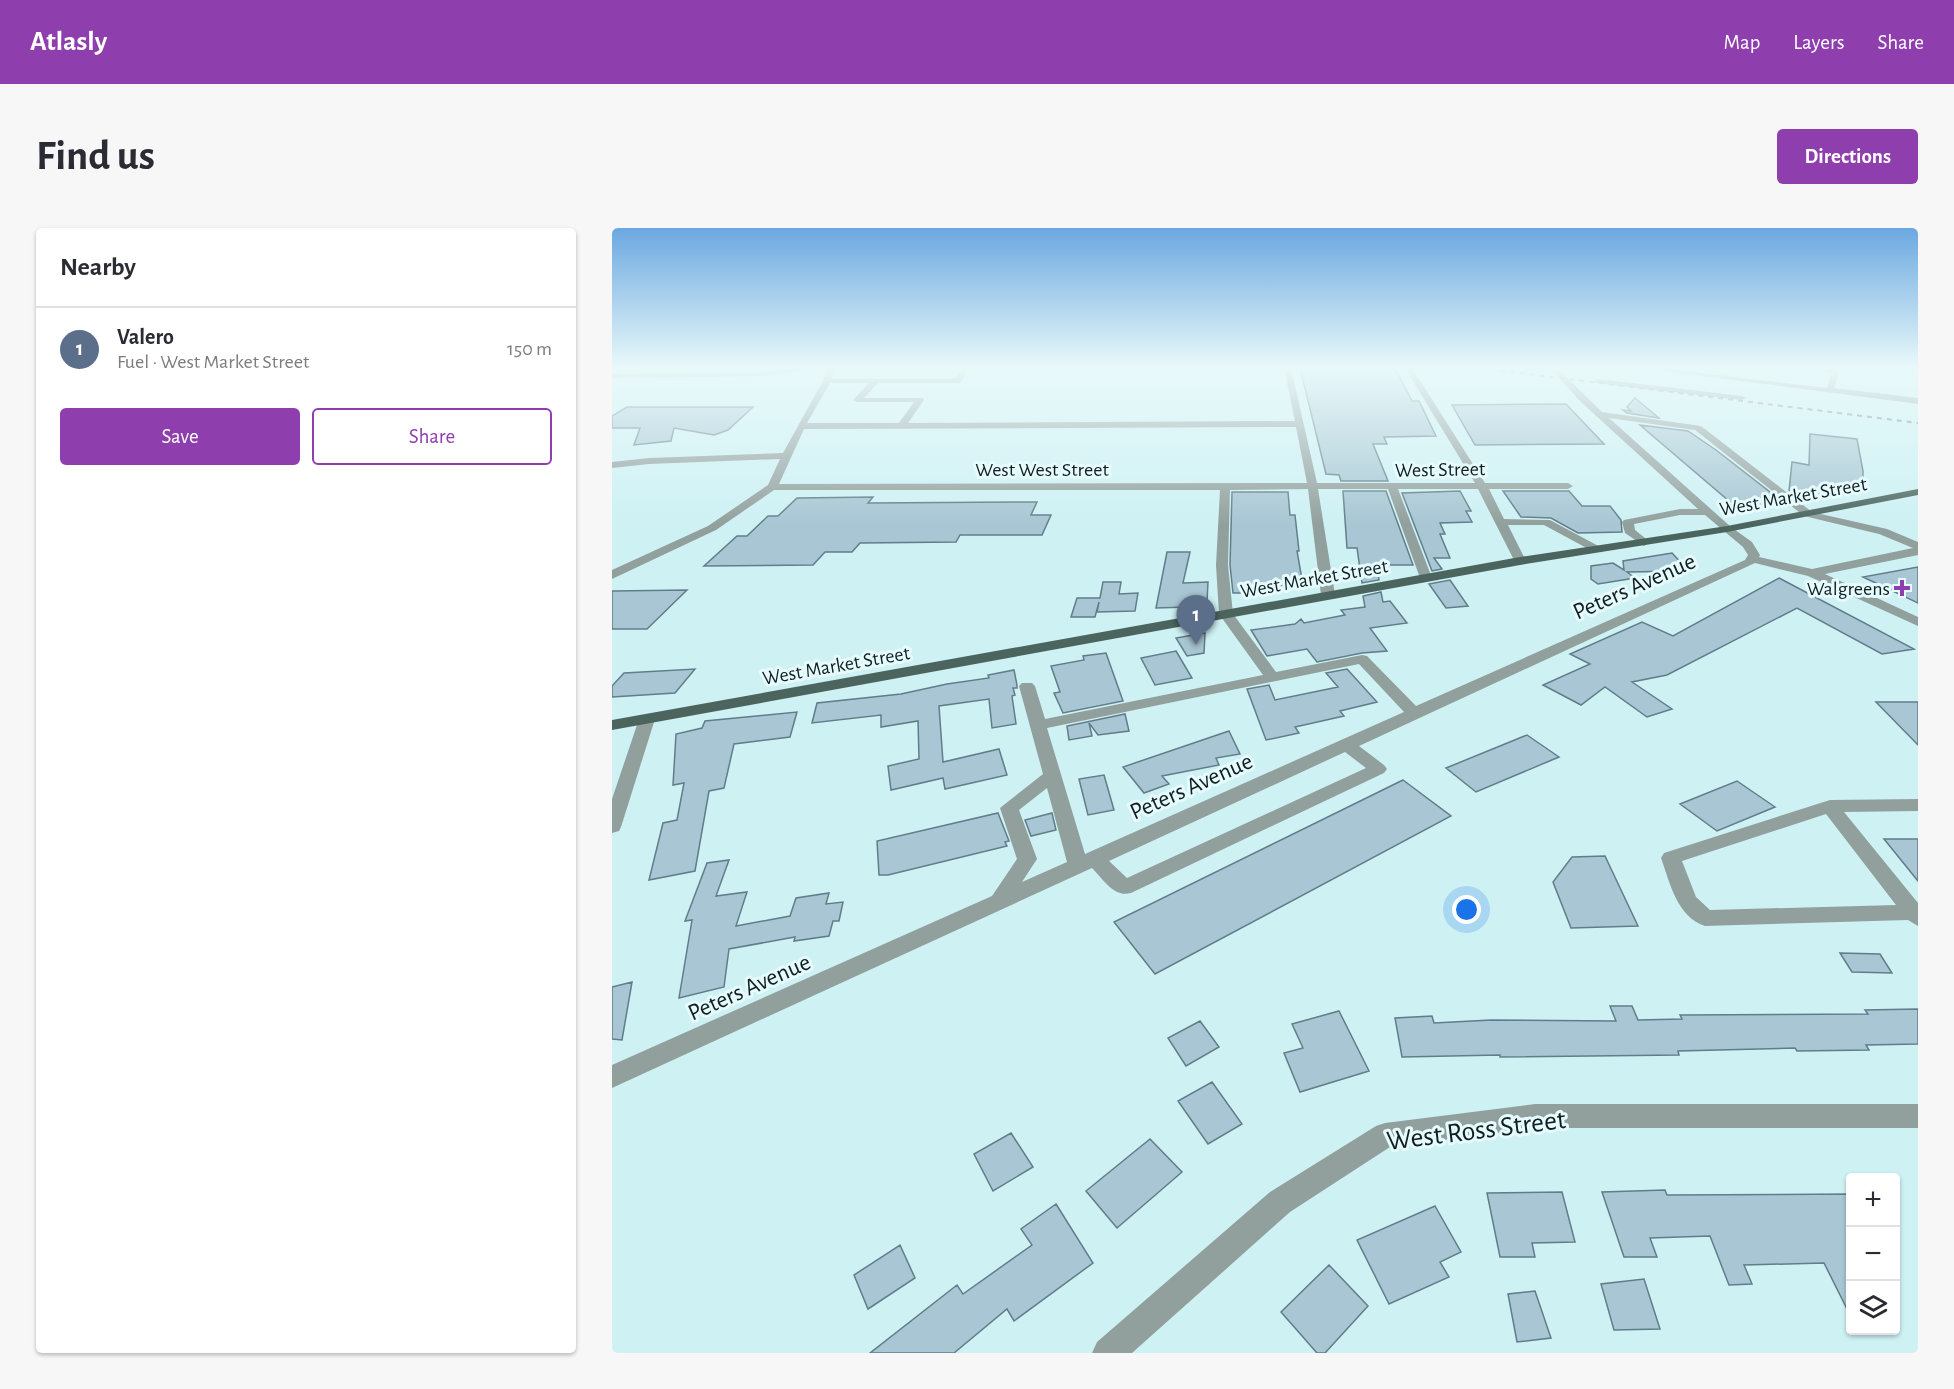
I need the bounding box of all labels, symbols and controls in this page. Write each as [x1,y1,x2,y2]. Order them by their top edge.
text: Atlasly [30,28,107,56]
text: Map [1724,32,1760,53]
text: Layers [1793,32,1844,53]
text: Share [1877,32,1924,53]
button: Directions [1777,129,1918,184]
text: Find us [36,135,155,177]
text: Nearby [60,254,136,280]
text: Valero [117,326,174,348]
text: 1 [76,339,83,359]
text: 150 m [507,339,552,359]
text: Fuel · West Market Street [117,352,309,372]
button: Save [60,408,300,465]
button: Share [312,408,552,465]
street label: West Street [1395,459,1486,481]
street label: West West Street [975,460,1109,480]
street label: West Market Street [1718,474,1869,520]
street label: Peters Avenue [1569,549,1699,625]
street label: West Market Street [1239,556,1390,602]
place label: Walgreens [1807,579,1890,599]
marker: Walgreens [1895,581,1909,595]
pin: 1 [1176,596,1216,645]
street label: West Market Street [761,643,912,689]
street label: Peters Avenue [1126,749,1256,825]
your location [1452,895,1481,924]
street label: Peters Avenue [684,950,814,1026]
street label: West Ross Street [1385,1106,1567,1156]
map controls [1846,1173,1900,1335]
button: + [1846,1173,1900,1227]
button: − [1846,1227,1900,1281]
button: layers [1846,1281,1900,1335]

